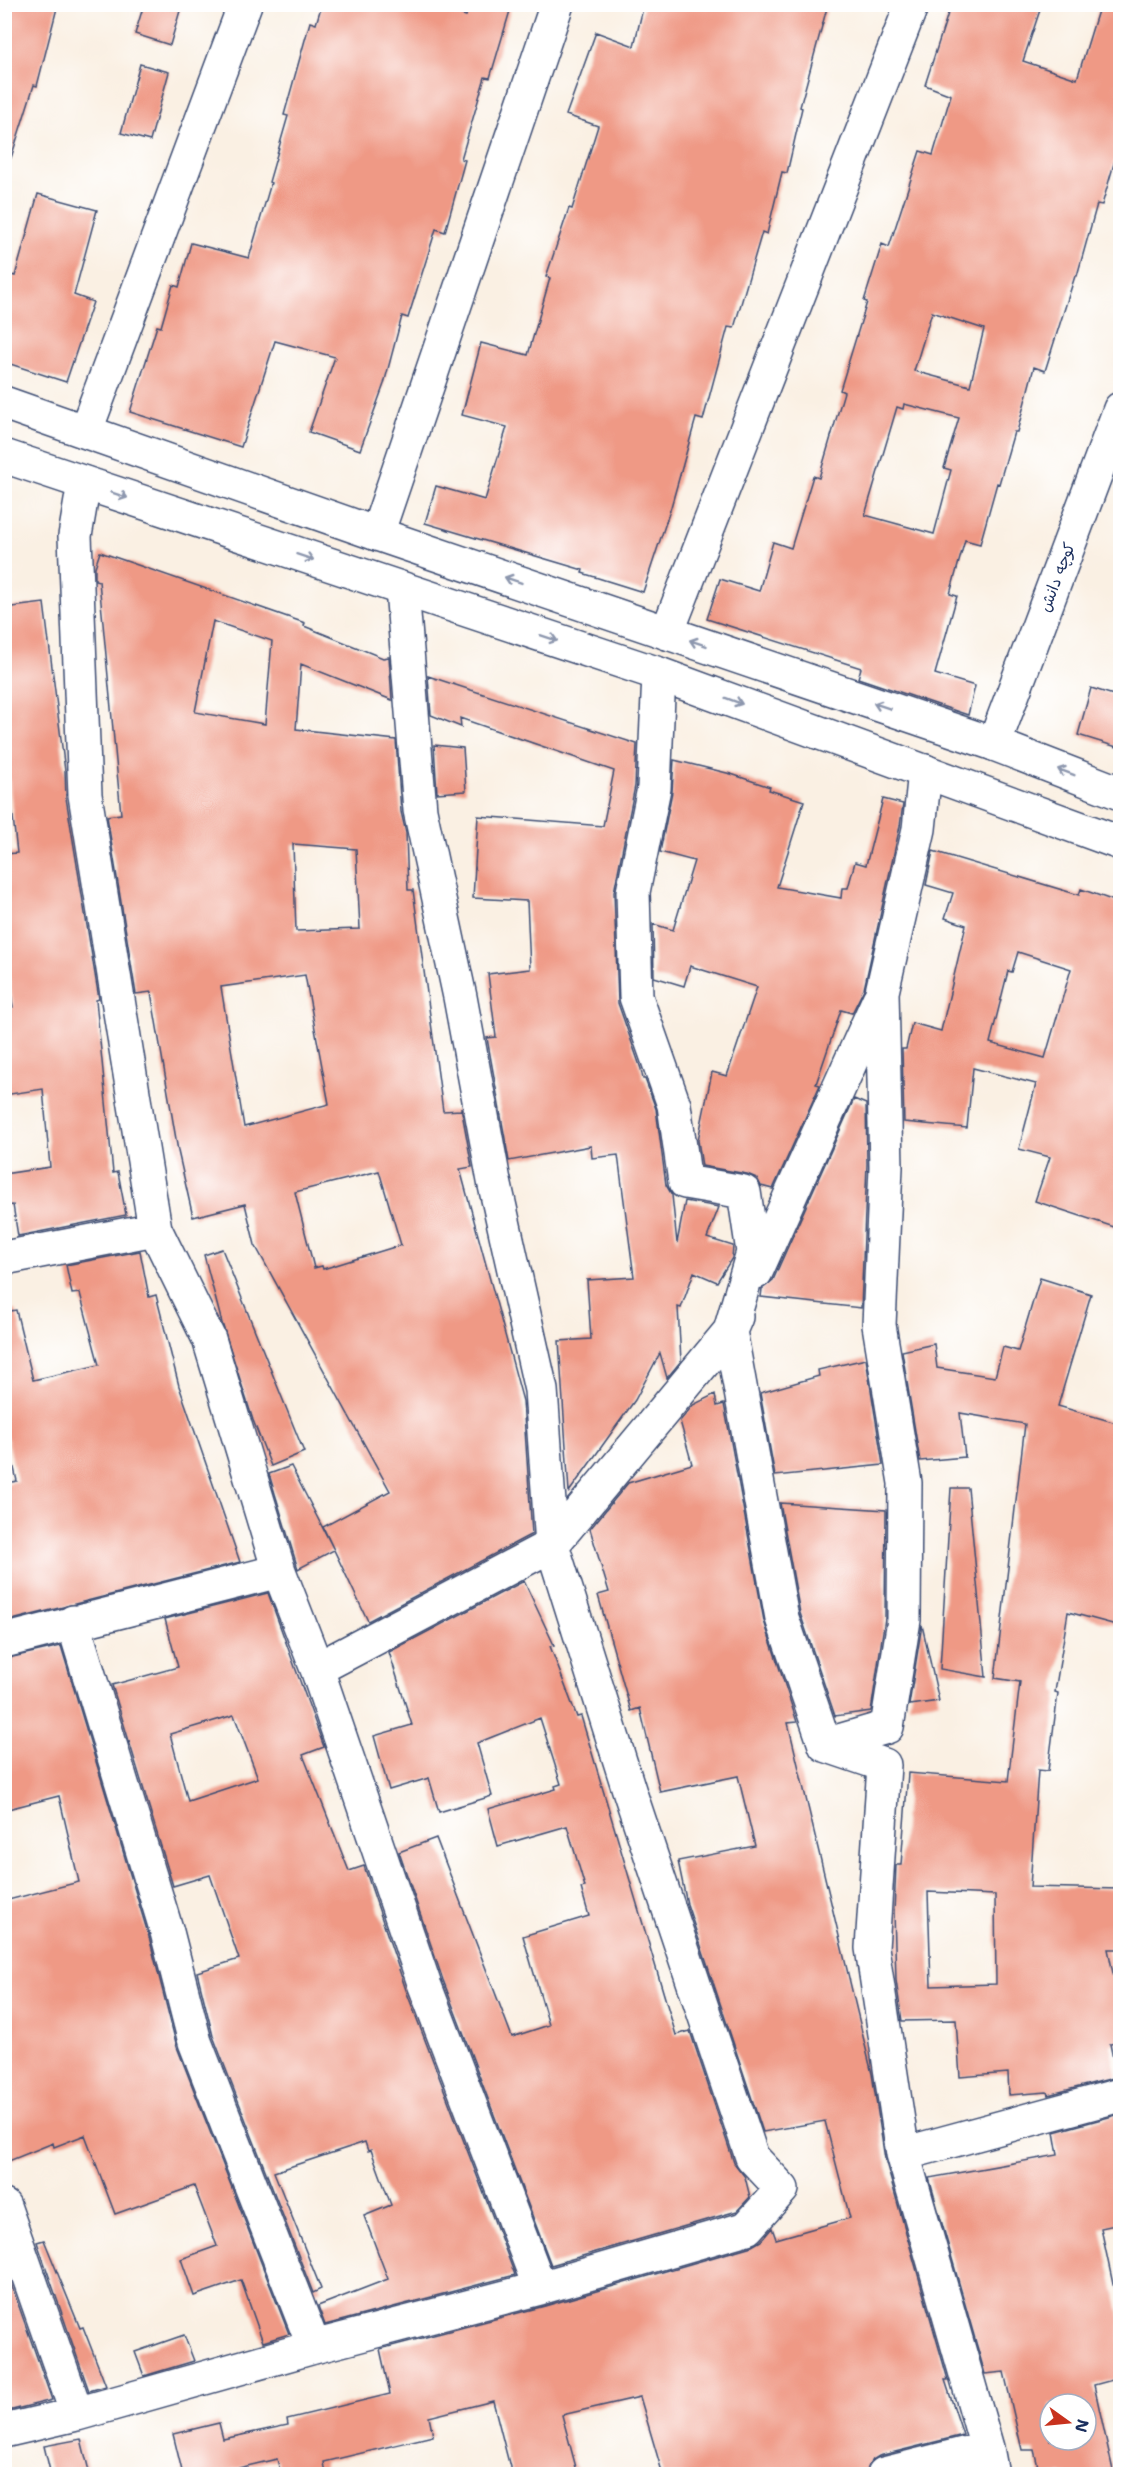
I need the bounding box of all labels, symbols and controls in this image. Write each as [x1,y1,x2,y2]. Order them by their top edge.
one-way arrow [110,490,129,501]
street label: کوچه دانش [1034,539,1080,615]
one-way arrow [295,552,313,563]
one-way arrow [504,574,523,585]
one-way arrow [539,633,558,644]
one-way arrow [689,637,708,648]
one-way arrow [724,697,743,708]
one-way arrow [873,700,892,711]
one-way arrow [1057,766,1076,777]
north arrow [1038,2392,1098,2452]
text: N [1070,2417,1094,2435]

